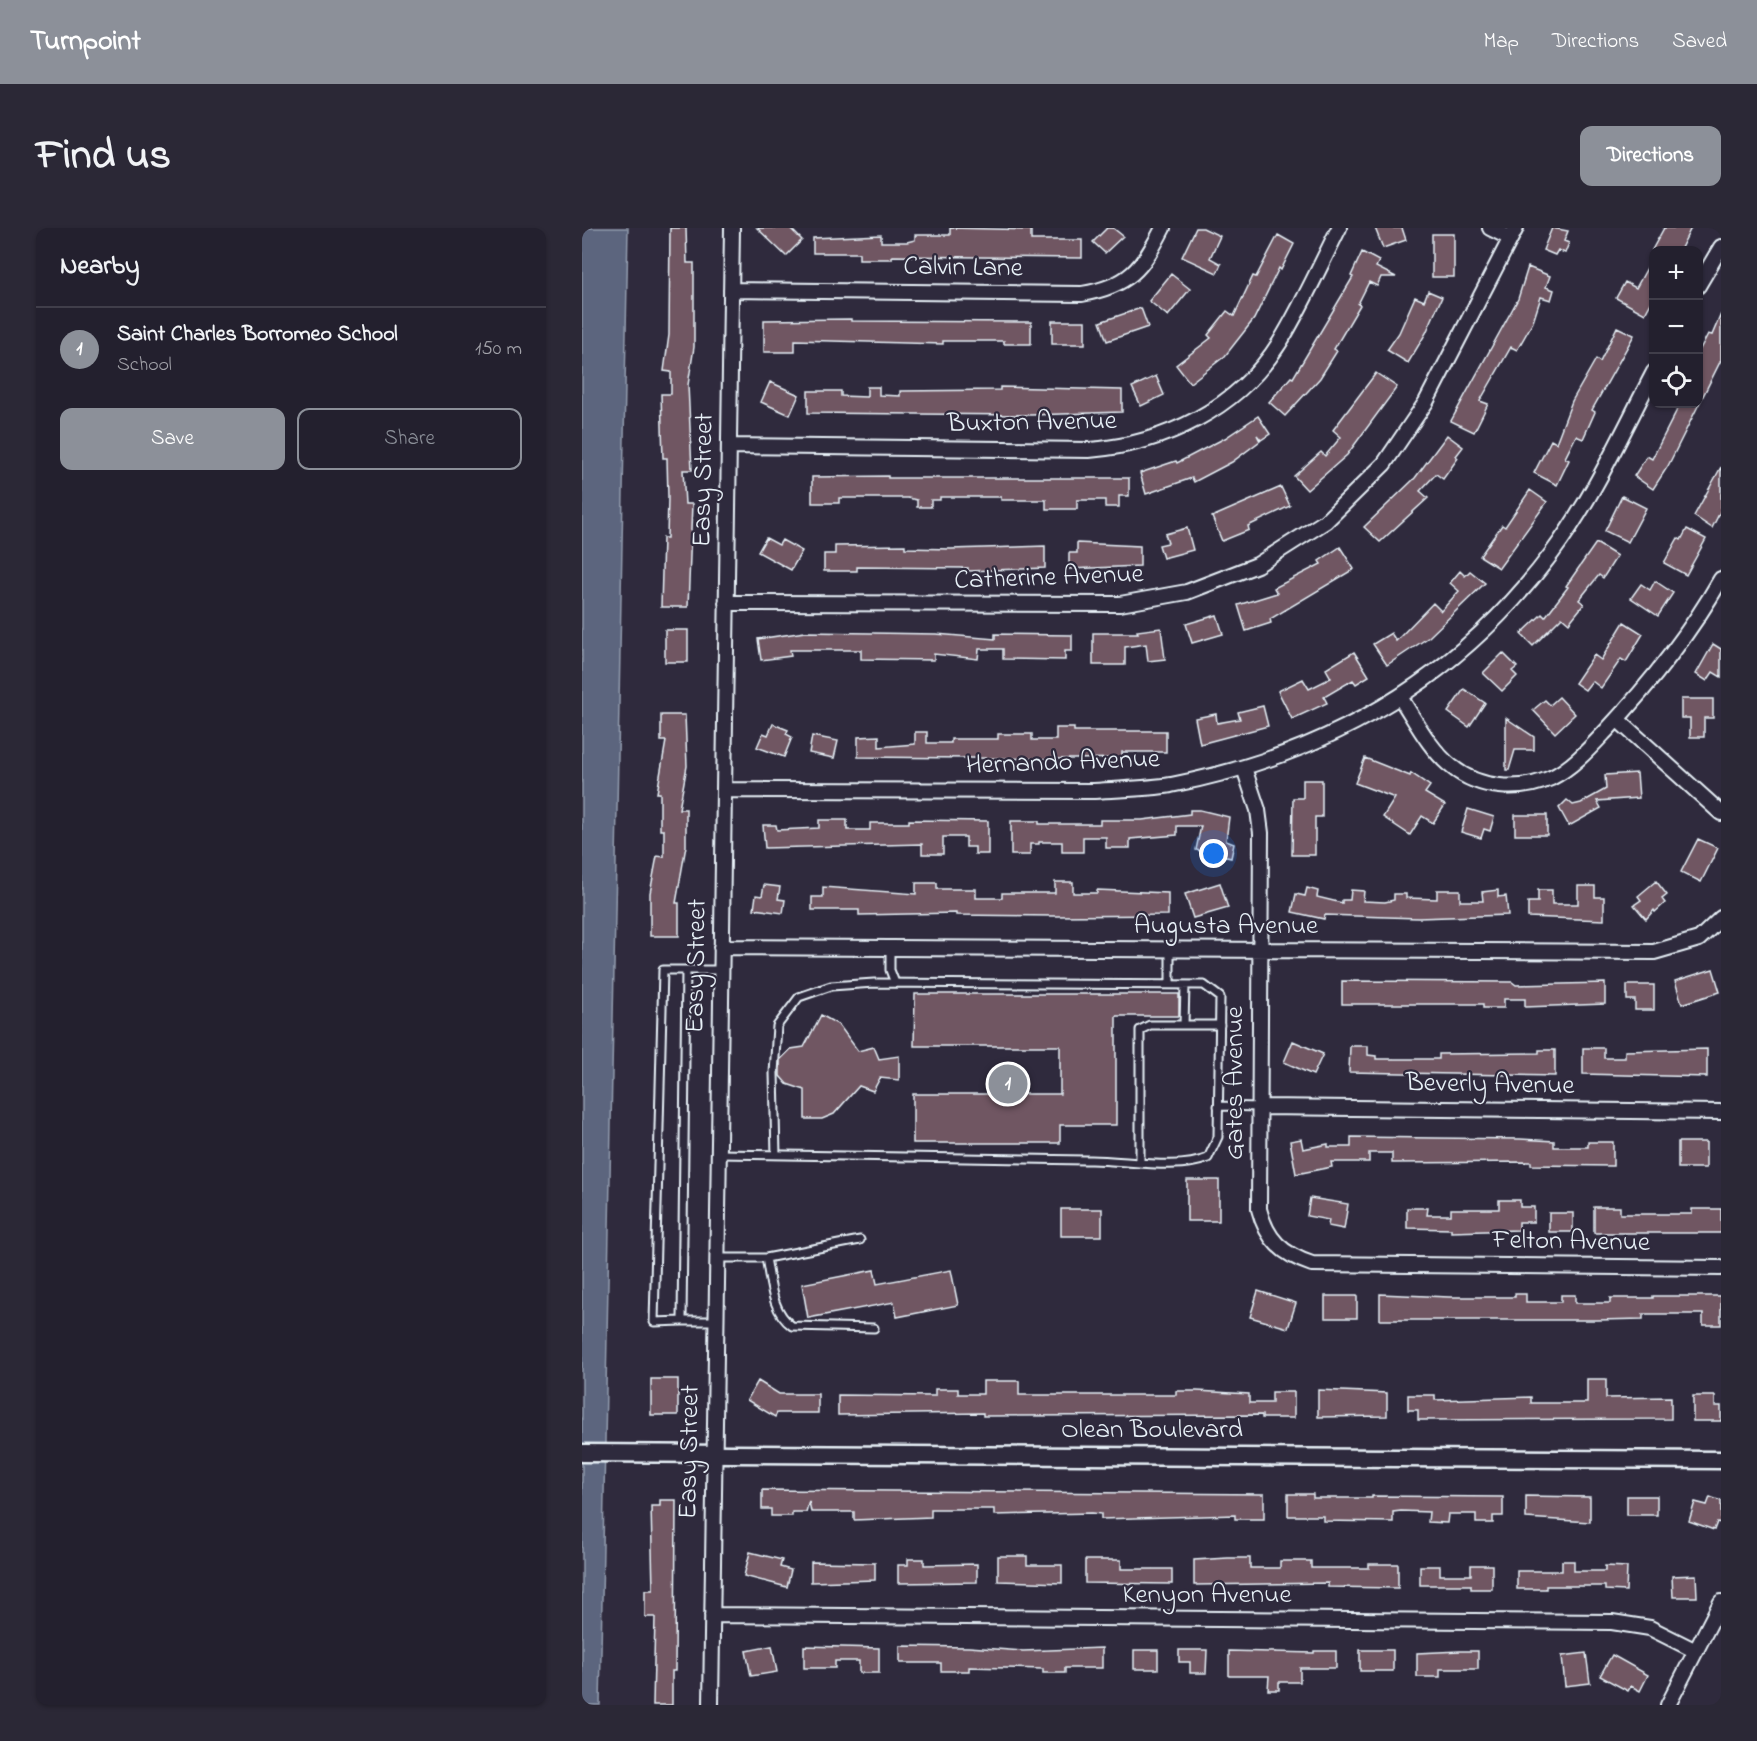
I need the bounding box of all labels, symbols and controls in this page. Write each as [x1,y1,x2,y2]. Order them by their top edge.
text: Turnpoint [30,22,141,63]
text: Map [1483,27,1519,57]
text: Directions [1552,27,1639,57]
text: Saved [1672,27,1727,57]
text: Find us [36,126,171,187]
button: Directions [1580,126,1721,186]
map controls [1649,246,1703,408]
button: + [1649,246,1703,300]
street label: Calvin Lane [903,247,1024,289]
text: Nearby [60,248,139,286]
button: − [1649,300,1703,354]
text: Saint Charles Borromeo School [117,319,398,351]
text: 1 [76,335,83,364]
text: 150 m [475,335,522,364]
text: School [117,351,172,380]
button: locate [1649,354,1703,408]
street label: Buxton Avenue [946,402,1118,444]
button: Save [60,408,285,470]
button: Share [297,408,522,470]
street label: Easy Street [683,412,725,548]
street label: Catherine Avenue [954,555,1145,601]
street label: Hernando Avenue [965,740,1162,786]
your location [1199,839,1228,868]
street label: Easy Street [676,898,718,1034]
street label: Augusta Avenue [1134,907,1319,946]
street label: Gates Avenue [1216,1005,1255,1160]
pin: 1 [988,1062,1028,1106]
street label: Beverly Avenue [1404,1064,1576,1106]
street label: Felton Avenue [1491,1221,1651,1263]
street label: Easy Street [669,1384,711,1520]
street label: Olean Boulevard [1061,1411,1243,1450]
street label: Kenyon Avenue [1122,1576,1292,1615]

